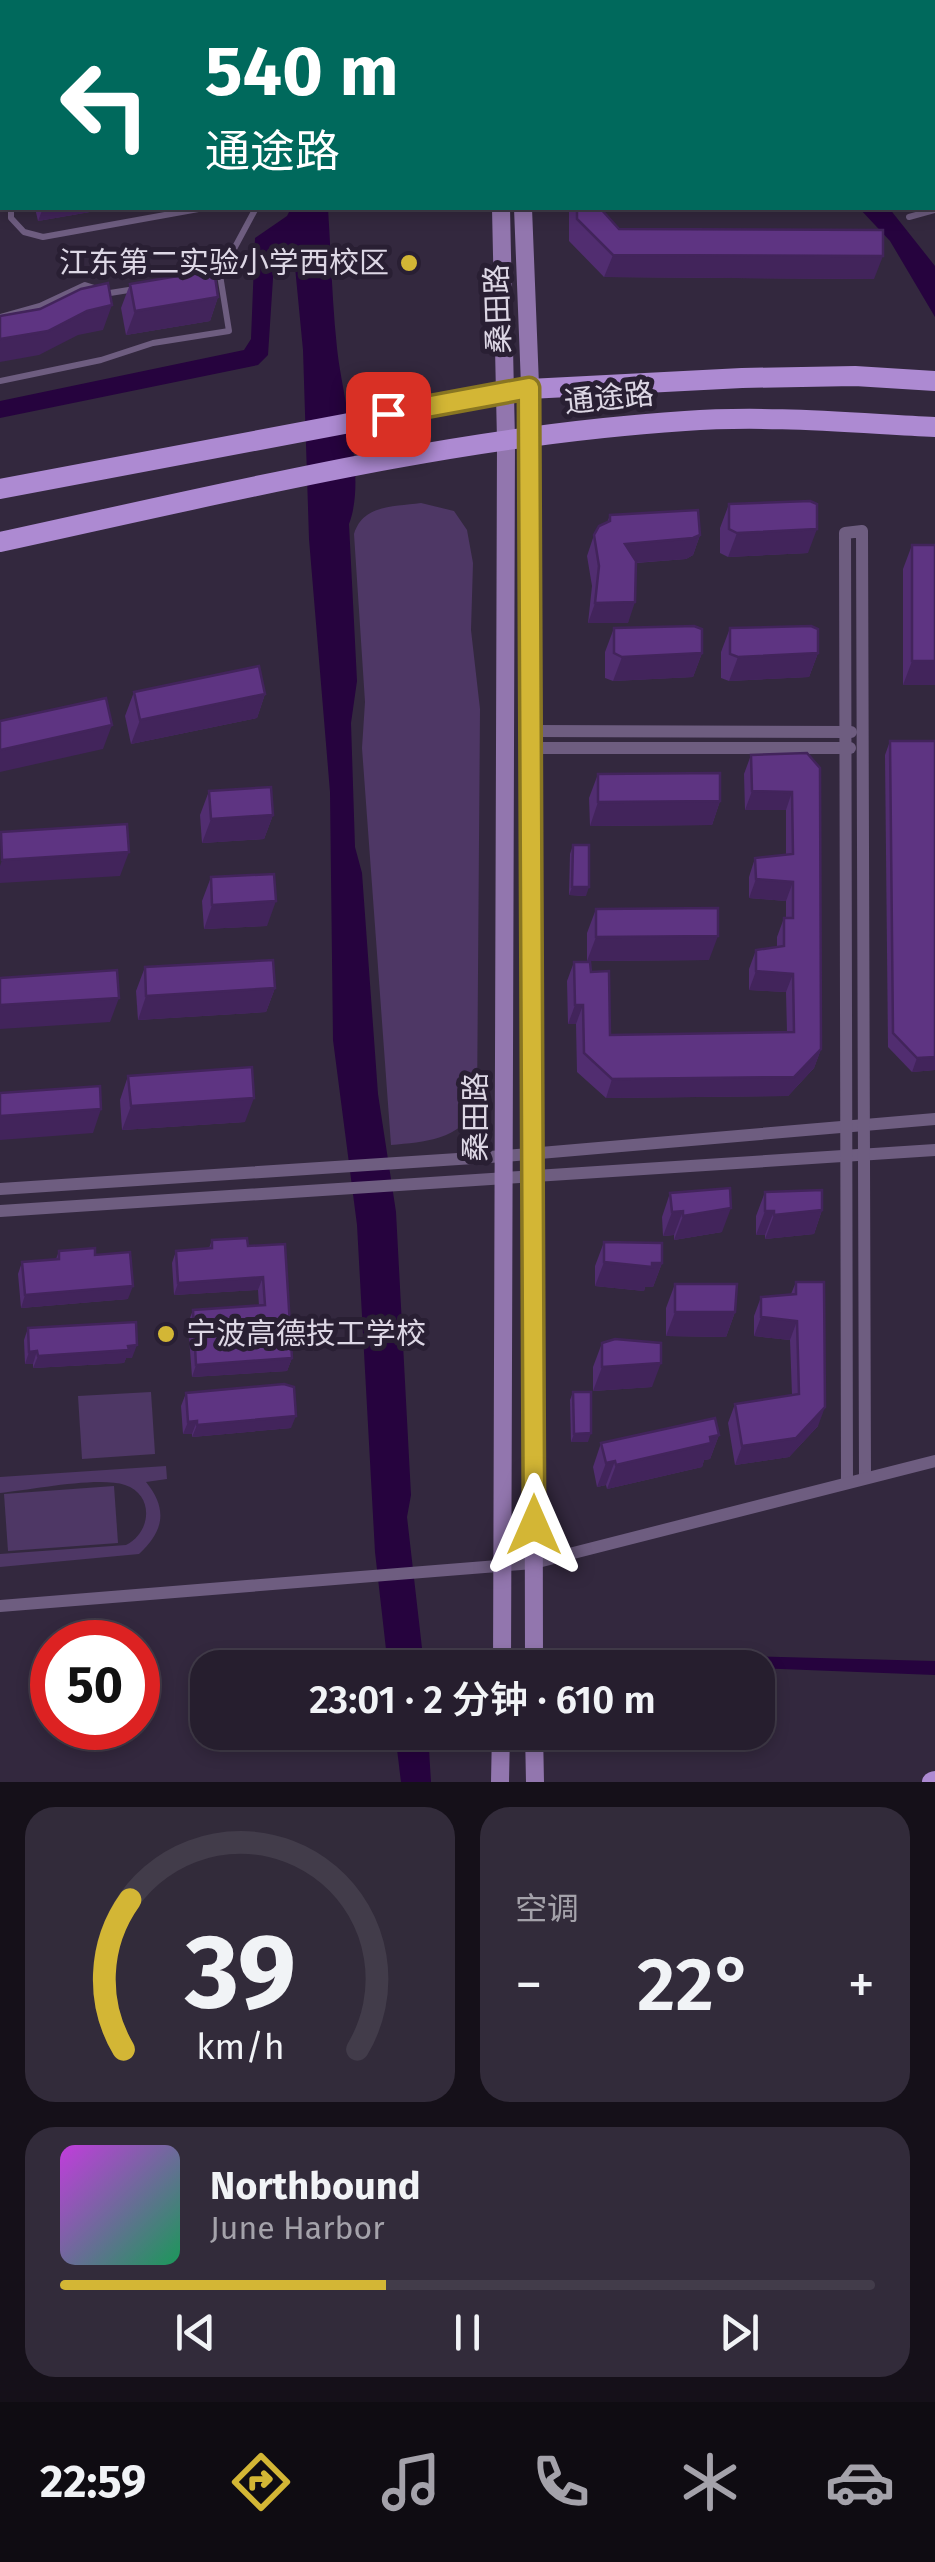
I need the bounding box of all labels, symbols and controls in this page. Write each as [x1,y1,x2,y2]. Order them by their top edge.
text: 540 m [205,30,399,114]
icon: left [40,40,170,170]
text: 通途路 [205,125,340,179]
place label: 江东第二实验小学西校区 [59,245,389,281]
marker: 江东第二实验小学西校区 [398,252,420,274]
street label: 桑田路 [478,263,518,355]
pin [346,372,431,457]
street label: 通途路 [562,375,656,421]
icon: arrive [361,387,416,442]
street label: 桑田路 [458,1072,494,1162]
place label: 宁波高德技工学校 [186,1316,426,1352]
marker: 宁波高德技工学校 [155,1323,177,1345]
position arrow [482,1473,586,1577]
speed limit sign: 50 [30,1620,160,1750]
text: 23:01 · 2 分钟 · 610 m [309,1677,656,1723]
text: 空调 [515,1890,579,1928]
text: 39 [183,1910,296,2035]
text: 22° [637,1940,753,2030]
text: − [515,1952,543,2018]
text: + [848,1952,875,2018]
text: km/h [196,2026,284,2068]
text: Northbound [210,2163,421,2209]
text: June Harbor [210,2209,385,2247]
icon: previous [168,2305,223,2360]
icon: pause [440,2305,495,2360]
icon: next [712,2305,767,2360]
icon: directions [226,2447,296,2517]
icon: music [376,2447,446,2517]
icon: phone [526,2447,596,2517]
icon: climate [675,2447,745,2517]
icon: car [825,2447,895,2517]
text: 22:59 [40,2455,146,2509]

